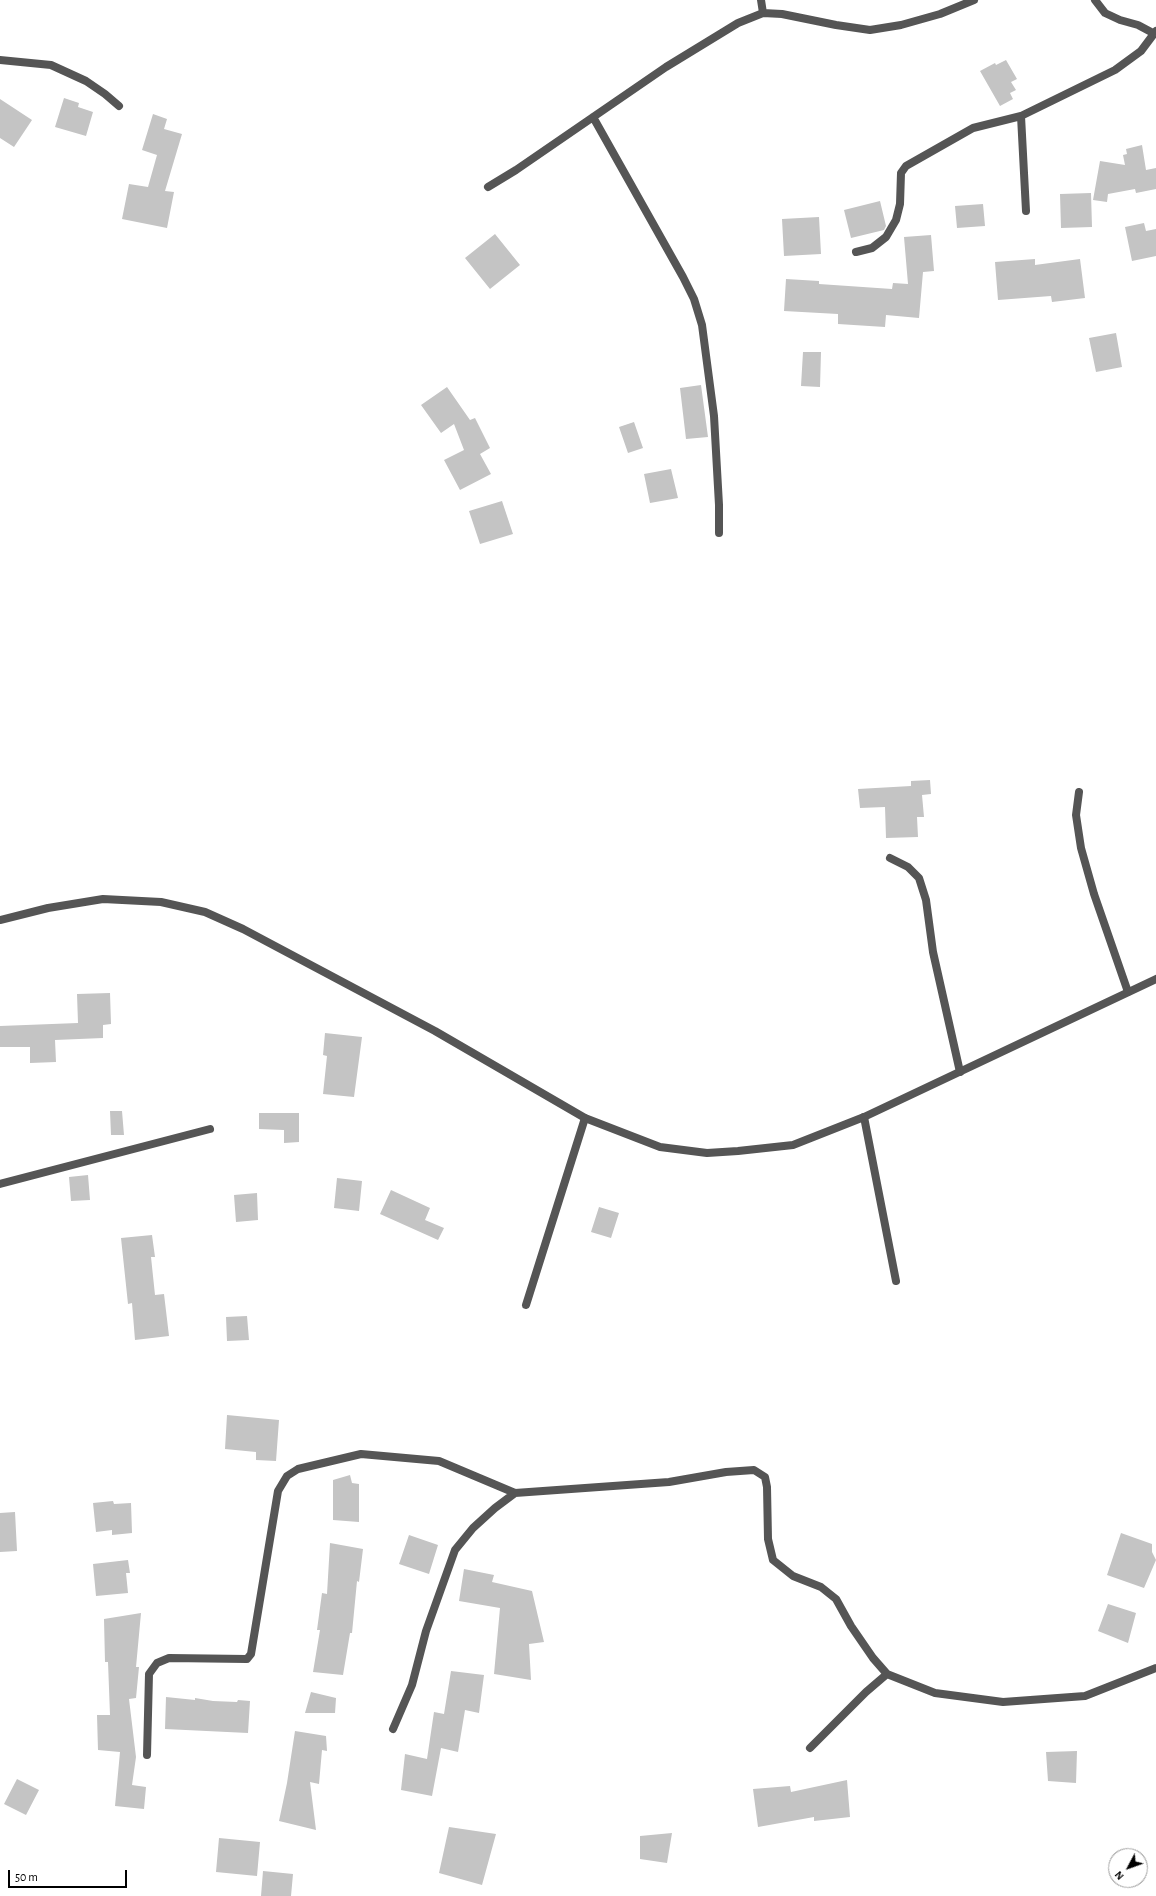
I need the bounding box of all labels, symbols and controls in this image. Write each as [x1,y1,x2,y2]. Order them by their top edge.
north arrow [1108,1848,1148,1888]
scale bar [10,1862,129,1888]
text: N [1113,1869,1126,1882]
text: 50 m [15,1871,38,1883]

